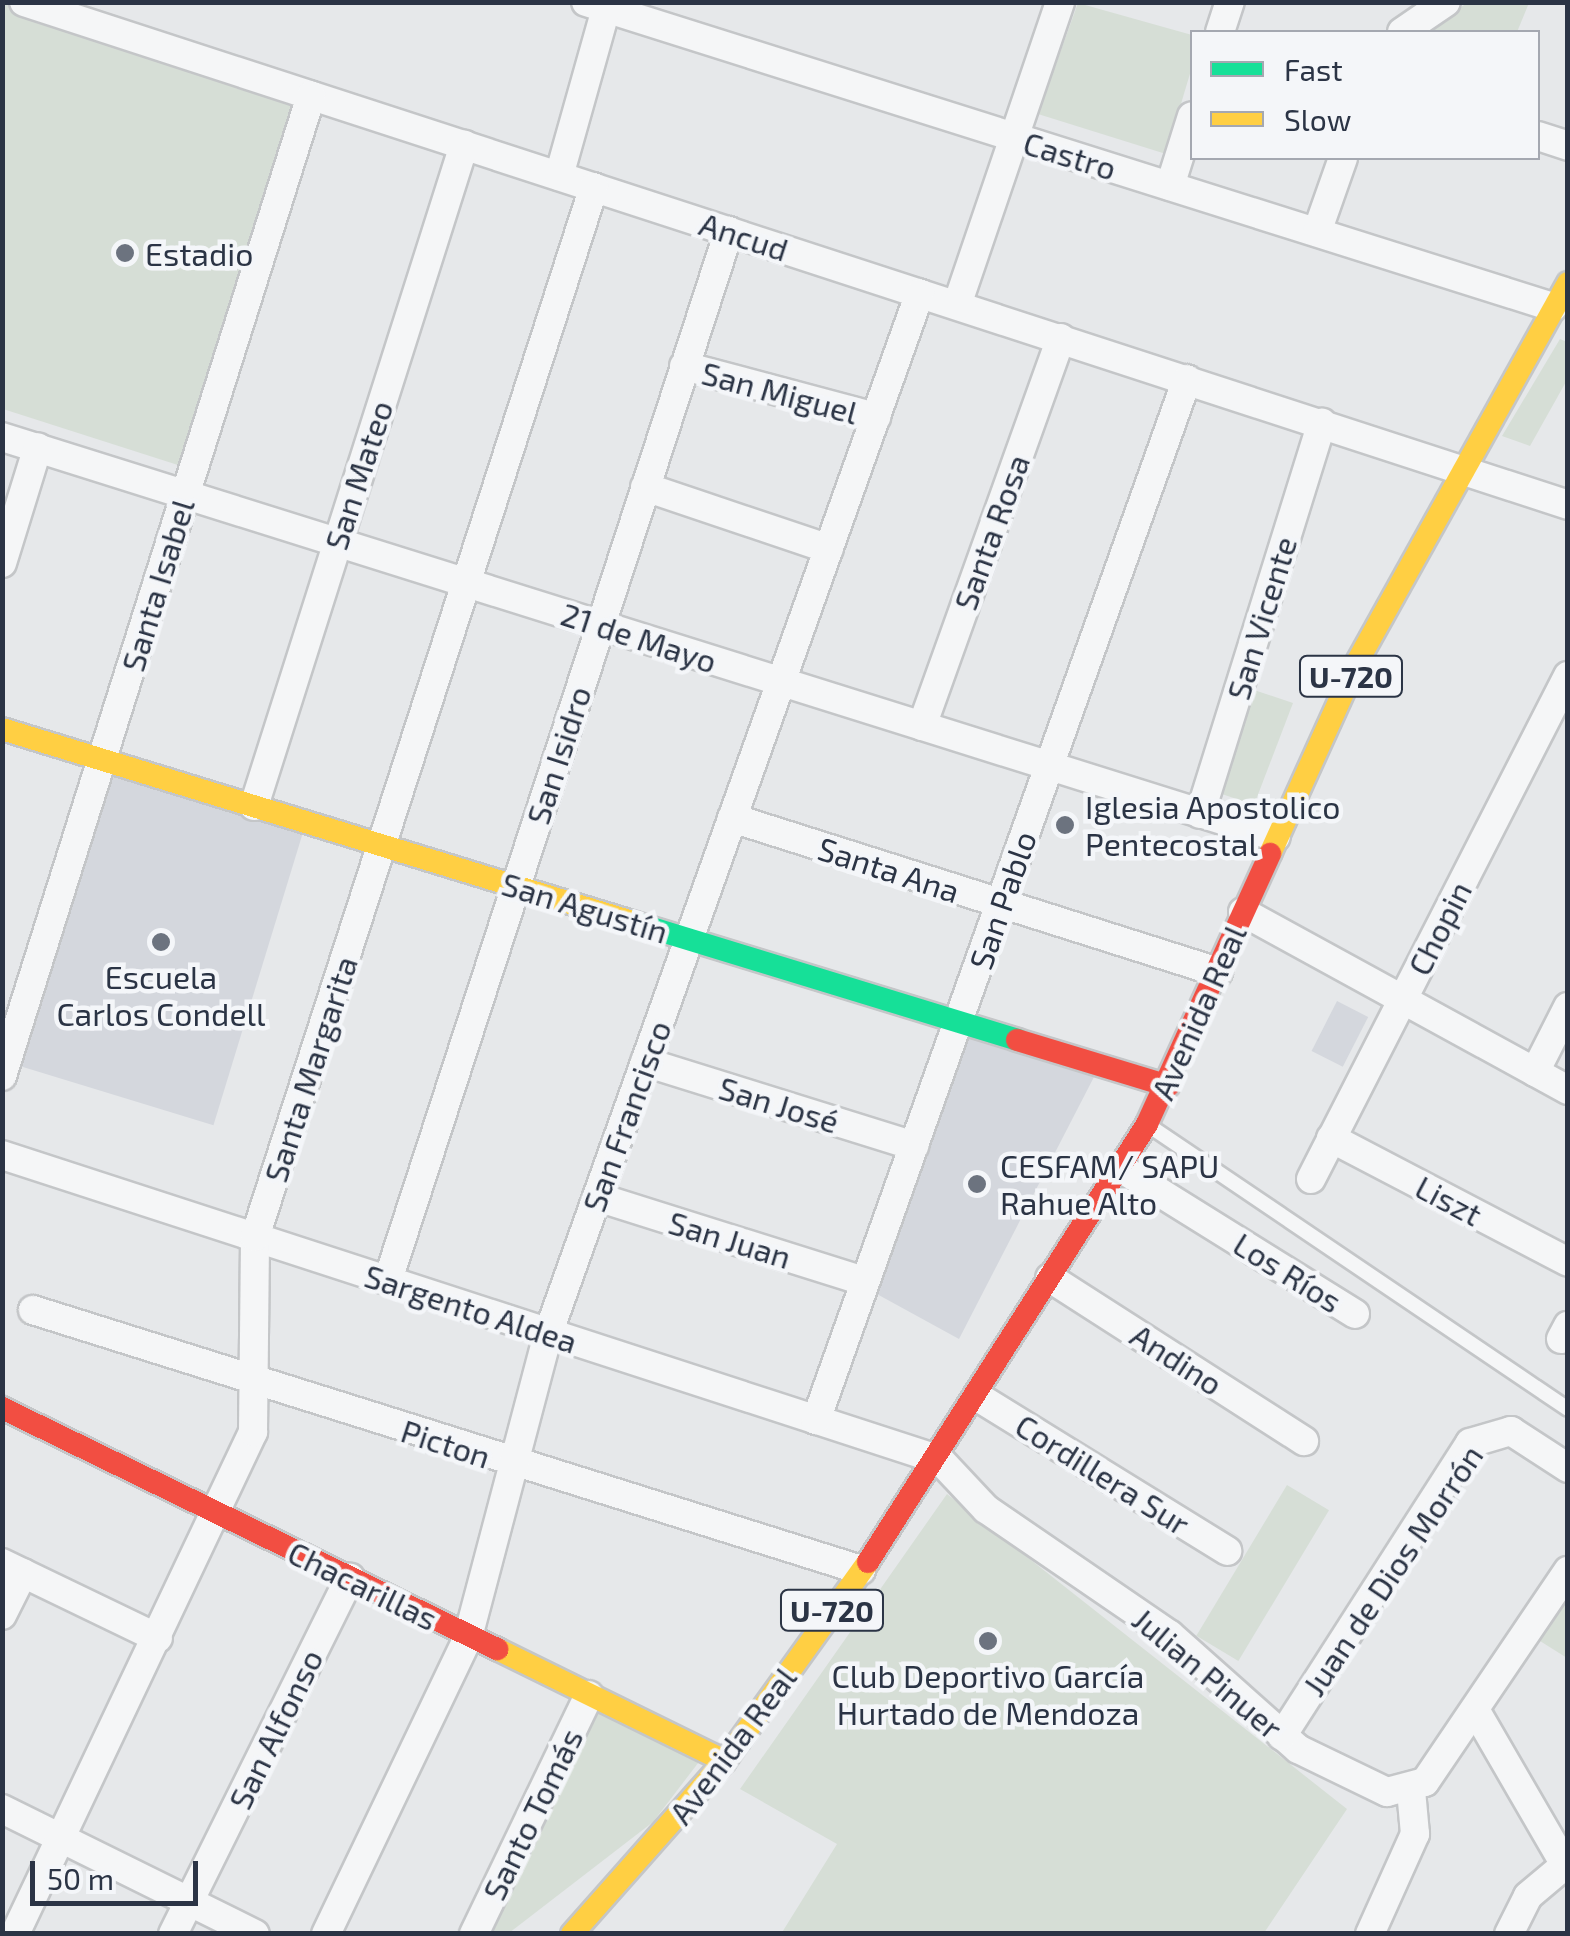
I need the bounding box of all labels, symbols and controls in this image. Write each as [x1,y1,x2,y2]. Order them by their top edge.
legend [1190,30,1540,160]
text: Fast [1284,51,1343,87]
text: Slow [1284,101,1351,137]
street label: Castro [1019,123,1121,187]
street label: Ancud [695,204,793,268]
place label: Estadio [145,234,253,272]
marker: Estadio [114,242,136,264]
street label: San Miguel [698,353,862,431]
street label: San Mateo [316,396,400,554]
street label: Santa Rosa [945,449,1037,615]
street label: Santa Isabel [113,494,201,676]
street label: San Vicente [1218,531,1304,705]
street label: 21 de Mayo [556,594,722,680]
road number: U-720 [1298,651,1404,701]
street label: San Isidro [518,681,598,829]
place label: Iglesia Apostolico Pentecostal [1085,788,1341,863]
marker: Iglesia Apostolico Pentecostal [1054,814,1076,836]
street label: San Pablo [960,826,1044,974]
street label: Santa Ana [813,828,965,910]
street label: San Agustín [497,863,673,951]
street label: Chopin [1399,875,1479,981]
street label: Avenida Real [1143,919,1253,1105]
marker: Escuela Carlos Condell [150,931,172,953]
street label: Santa Margarita [255,951,365,1187]
place label: Escuela Carlos Condell [56,958,266,1033]
street label: San Francisco [574,1015,678,1217]
street label: San José [714,1068,844,1140]
place label: CESFAM/ SAPU Rahue Alto [1000,1147,1219,1222]
street label: Liszt [1409,1167,1489,1233]
marker: CESFAM/ SAPU Rahue Alto [964,1171,990,1197]
street label: San Juan [664,1202,796,1276]
street label: Los Ríos [1227,1224,1349,1320]
street label: Sargento Aldea [360,1255,582,1361]
street label: Andino [1124,1315,1230,1403]
street label: Cordillera Sur [1009,1405,1197,1543]
street label: Picton [397,1411,495,1475]
street label: Juan de Dios Morrón [1294,1437,1490,1703]
street label: Chacarillas [282,1532,444,1638]
road number: U-720 [780,1585,884,1635]
street label: Julian Pinuer [1125,1599,1291,1747]
marker: Club Deportivo García Hurtado de Mendoza [977,1630,999,1652]
street label: San Alfonso [220,1643,330,1815]
place label: Club Deportivo García Hurtado de Mendoza [832,1657,1144,1732]
street label: Avenida Real [661,1659,803,1831]
street label: Santo Tomás [474,1722,590,1906]
scale bar [35,1841,202,1903]
text: 50 m [47,1860,114,1896]

